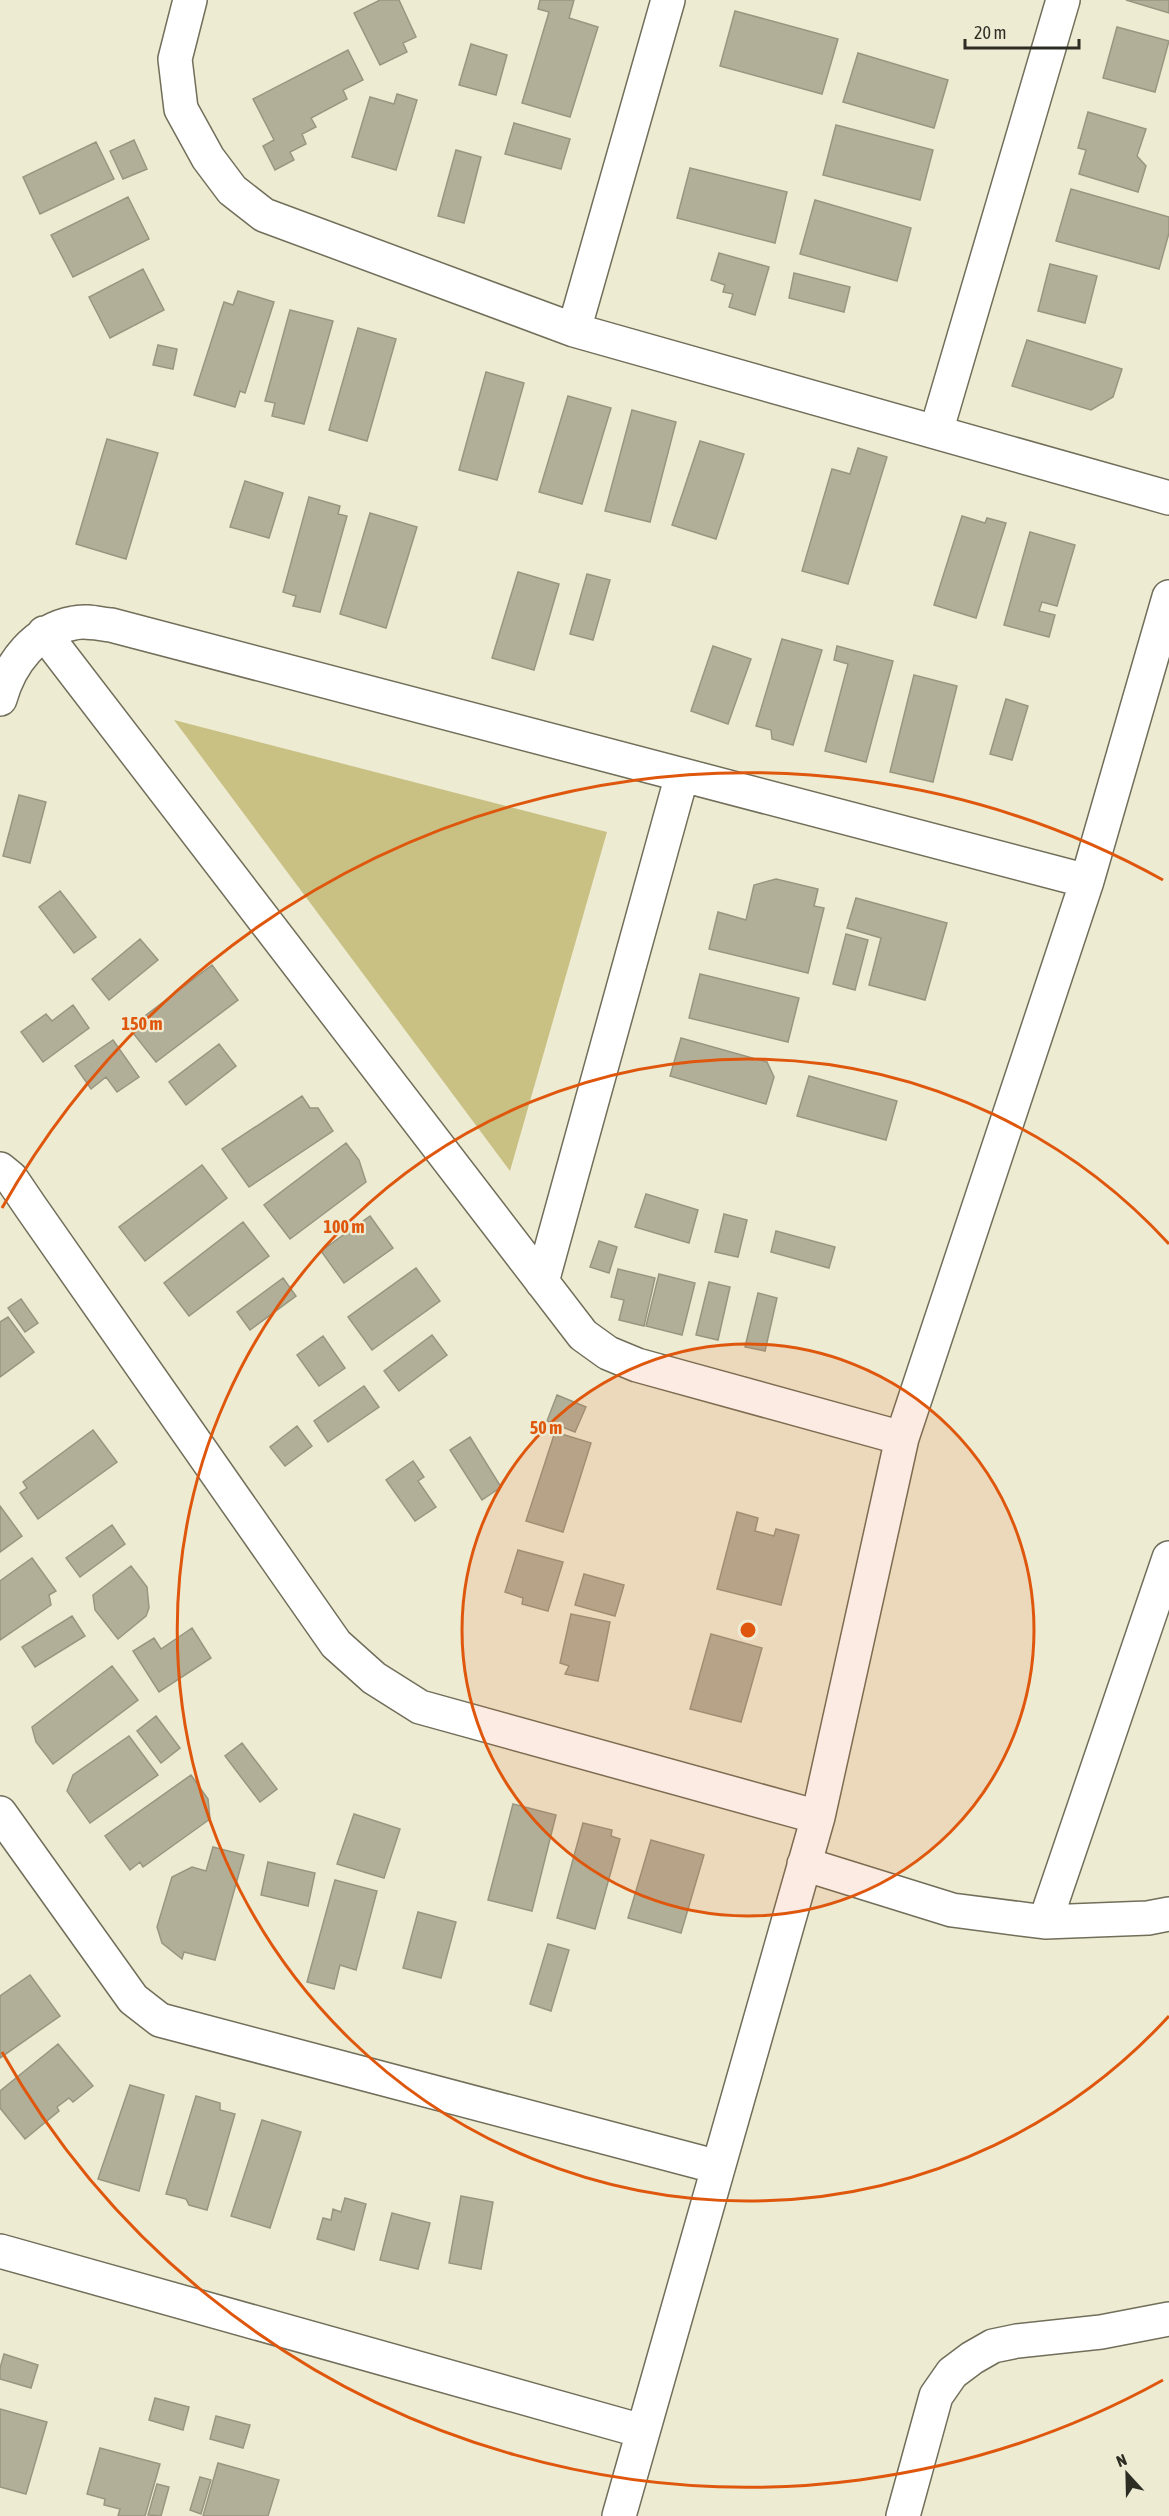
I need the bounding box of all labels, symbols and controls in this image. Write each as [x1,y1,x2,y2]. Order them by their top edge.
scale bar [965,12,1079,50]
text: 20 m [974,22,1006,43]
text: 150 m [122,1013,162,1034]
text: 100 m [324,1216,364,1237]
text: 50 m [530,1417,562,1438]
centre of rings [738,1620,758,1640]
north arrow [1097,2444,1157,2504]
text: N [1114,2450,1129,2470]

